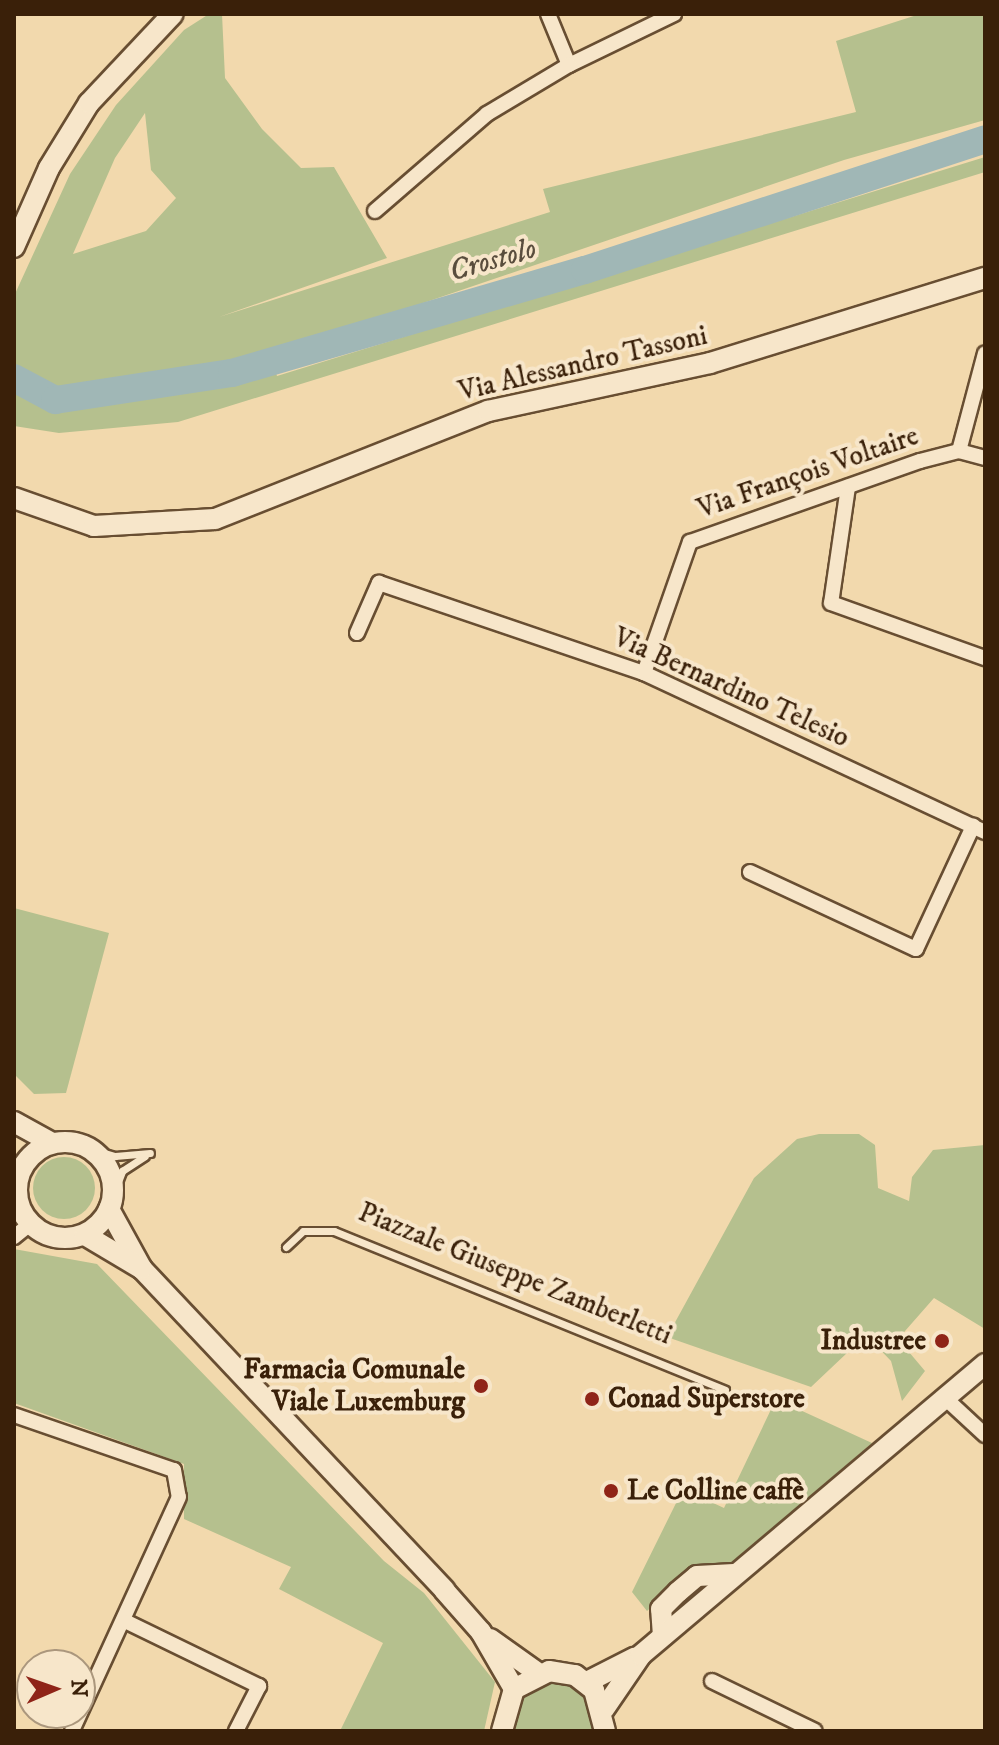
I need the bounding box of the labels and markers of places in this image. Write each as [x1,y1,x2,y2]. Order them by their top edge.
place label: Industree [820,1324,926,1358]
marker: Industree [933,1332,951,1350]
place label: Farmacia Comunale Viale Luxemburg [243,1353,465,1419]
marker: Farmacia Comunale Viale Luxemburg [472,1377,490,1395]
place label: Conad Superstore [608,1382,805,1416]
marker: Conad Superstore [583,1390,601,1408]
place label: Le Colline caffè [627,1474,804,1508]
marker: Le Colline caffè [602,1482,620,1500]

